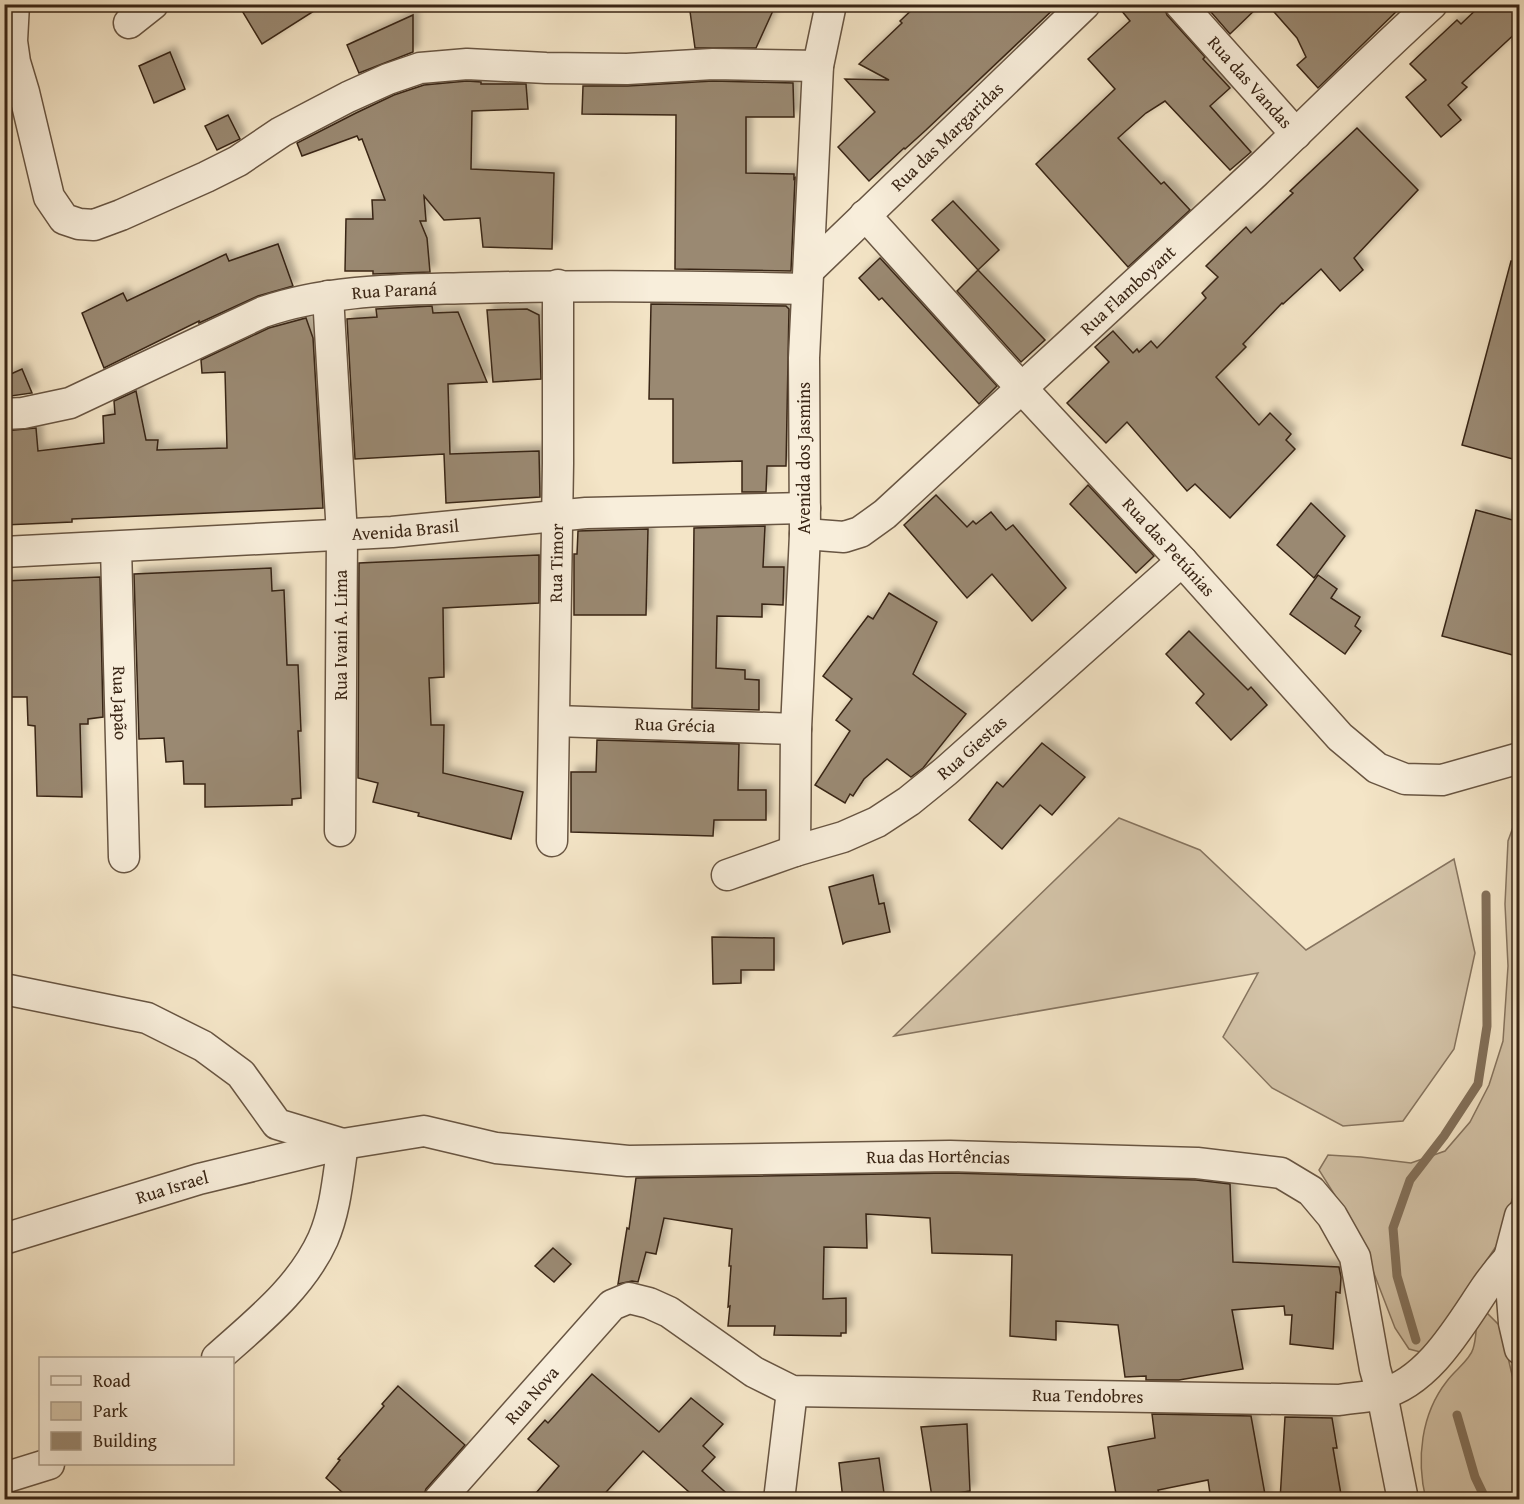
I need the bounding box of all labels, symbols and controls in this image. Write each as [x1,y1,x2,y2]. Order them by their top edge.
street label: Rua das Vandas [1201,30,1299,134]
street label: Rua das Margaridas [884,75,1009,197]
street label: Rua Flamboyant [1074,238,1182,341]
street label: Rua Paraná [350,275,438,306]
street label: Avenida dos Jasmins [790,382,817,534]
street label: Rua das Petúnias [1116,491,1222,603]
street label: Avenida Brasil [351,512,460,547]
street label: Rua Timor [542,523,570,603]
street label: Rua Ivani A. Lima [327,569,354,700]
street label: Rua Japão [106,665,135,740]
street label: Rua Giestas [931,709,1013,786]
street label: Rua Grécia [634,710,716,739]
street label: Rua das Hortências [866,1142,1010,1171]
street label: Rua Israel [132,1163,211,1211]
legend [39,1357,234,1465]
street label: Rua Nova [498,1359,565,1430]
text: Road [93,1367,131,1394]
street label: Rua Tendobres [1032,1381,1144,1410]
text: Park [93,1397,129,1424]
text: Building [93,1427,157,1454]

